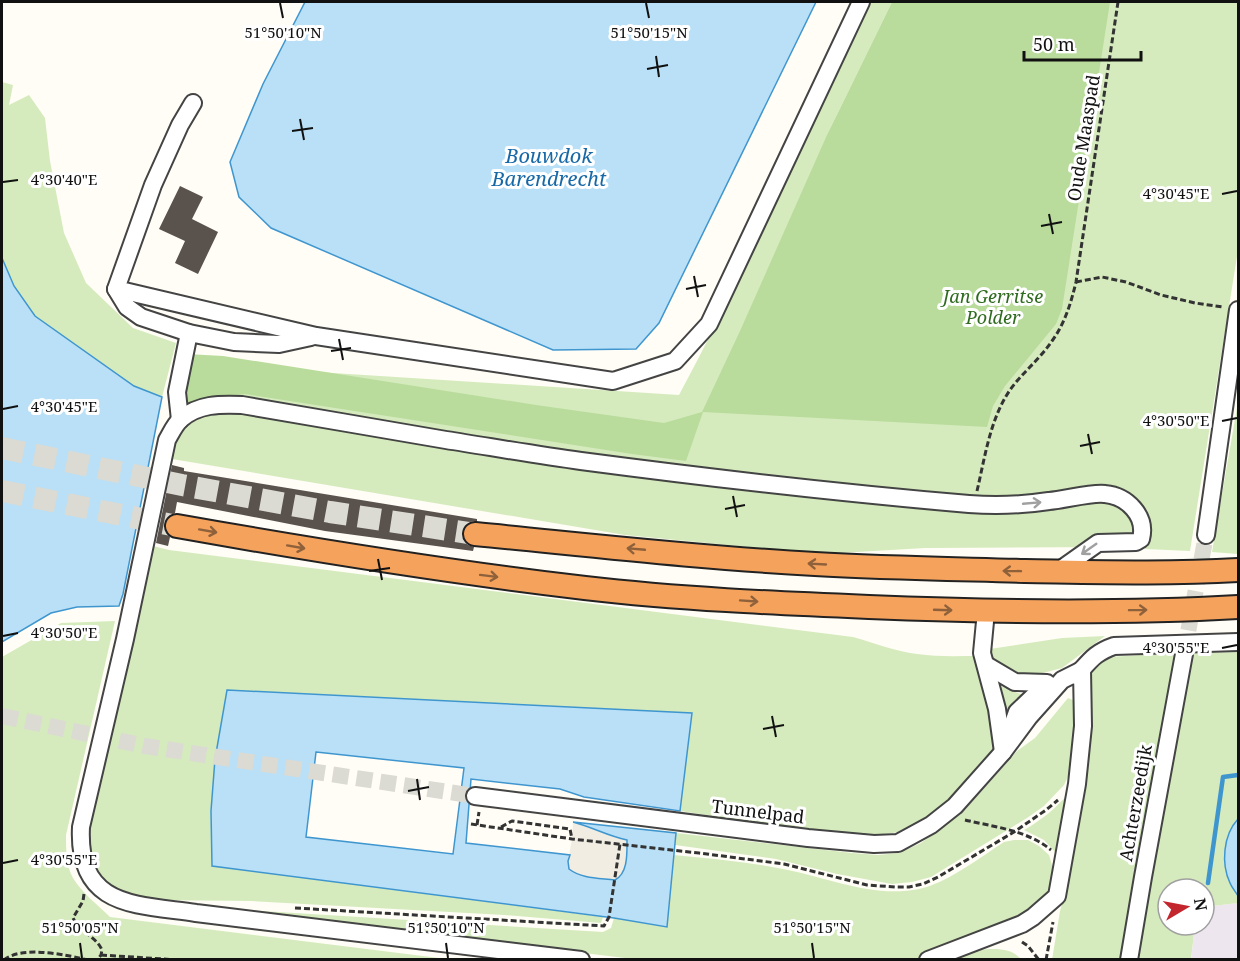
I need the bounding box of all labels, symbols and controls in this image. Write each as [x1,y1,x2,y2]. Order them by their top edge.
text: 51°50'10"N [244,22,322,42]
text: 51°50'15"N [610,22,688,42]
scale bar [1024,24,1141,62]
text: 50 m [1033,32,1075,56]
street label: Oude Maaspad [1061,73,1105,203]
water label: Bouwdok Barendrecht [491,142,607,192]
text: 4°30'40"E [31,169,97,189]
text: 4°30'45"E [1143,183,1209,203]
park label: Jan Gerritse Polder [940,284,1043,329]
text: 4°30'45"E [31,396,97,416]
text: 4°30'50"E [1143,410,1209,430]
one-way arrow [1022,497,1041,508]
one-way arrow [197,526,217,537]
one-way arrow [286,542,305,553]
one-way arrow [626,543,646,554]
one-way arrow [1081,543,1098,555]
one-way arrow [808,559,828,570]
one-way arrow [1003,565,1023,576]
one-way arrow [478,570,498,581]
one-way arrow [738,596,758,607]
one-way arrow [933,604,953,615]
one-way arrow [1128,604,1148,616]
text: 4°30'50"E [31,622,97,642]
text: 4°30'55"E [1143,637,1209,657]
street label: Achterzeedijk [1113,742,1157,863]
street label: Tunnelpad [710,793,806,829]
text: 4°30'55"E [31,849,97,869]
north arrow [1156,877,1216,937]
text: N [1189,896,1213,913]
text: 51°50'05"N [41,917,119,937]
text: 51°50'10"N [407,917,485,937]
text: 51°50'15"N [773,917,851,937]

